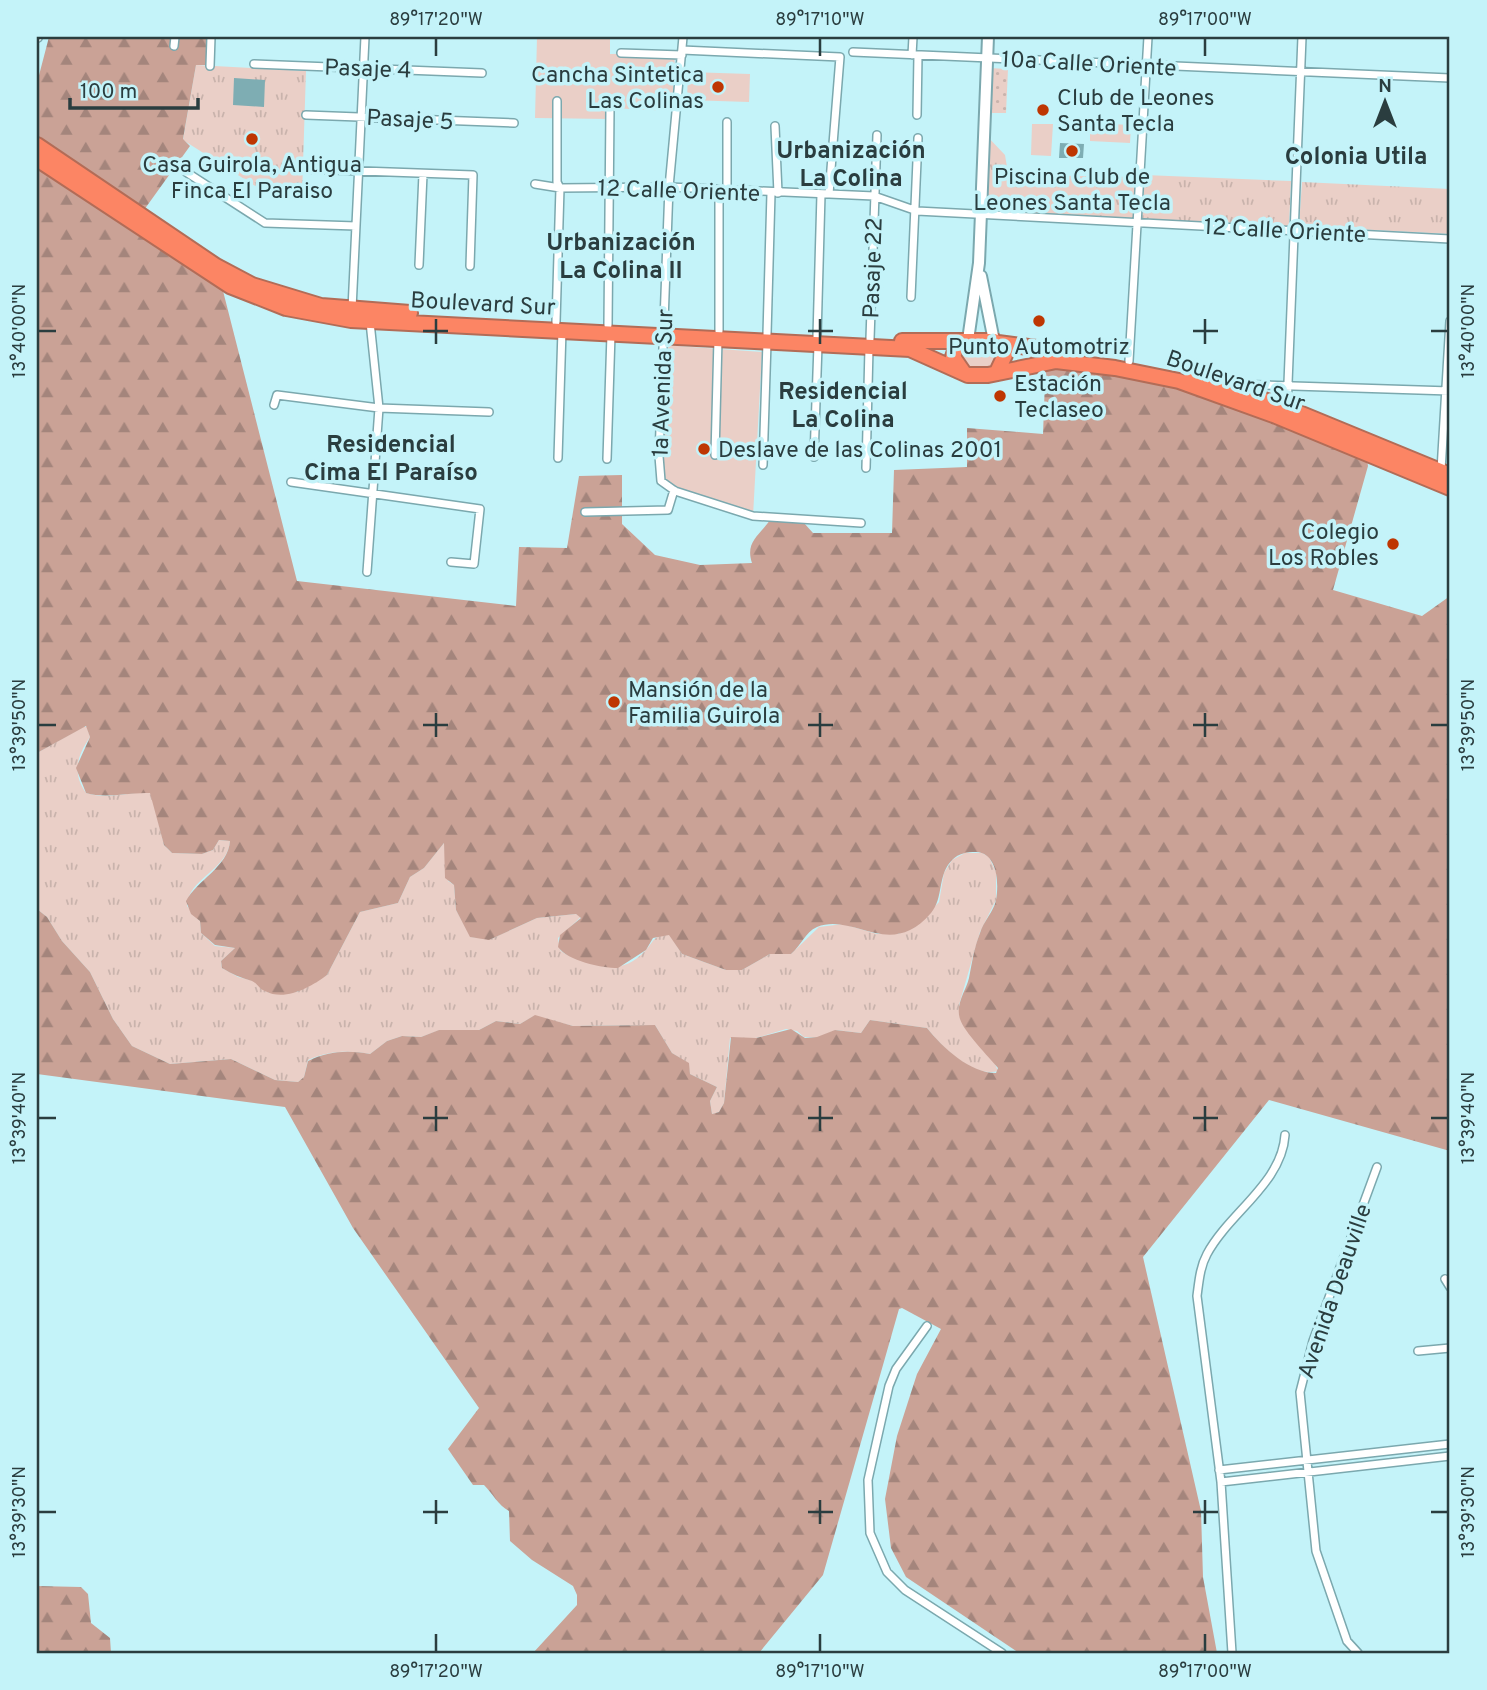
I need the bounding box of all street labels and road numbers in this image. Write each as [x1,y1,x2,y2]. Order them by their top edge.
street label: 10a Calle Oriente [1001,46,1177,85]
street label: Pasaje 4 [324,54,412,87]
street label: Pasaje 5 [365,105,454,138]
street label: 12 Calle Oriente [597,175,761,210]
street label: 12 Calle Oriente [1203,214,1367,251]
street label: Pasaje 22 [858,217,891,319]
street label: Boulevard Sur [410,287,556,324]
street label: 1a Avenida Sur [647,308,682,458]
street label: Boulevard Sur [1162,345,1309,420]
street label: Avenida Deauville [1293,1201,1380,1383]

